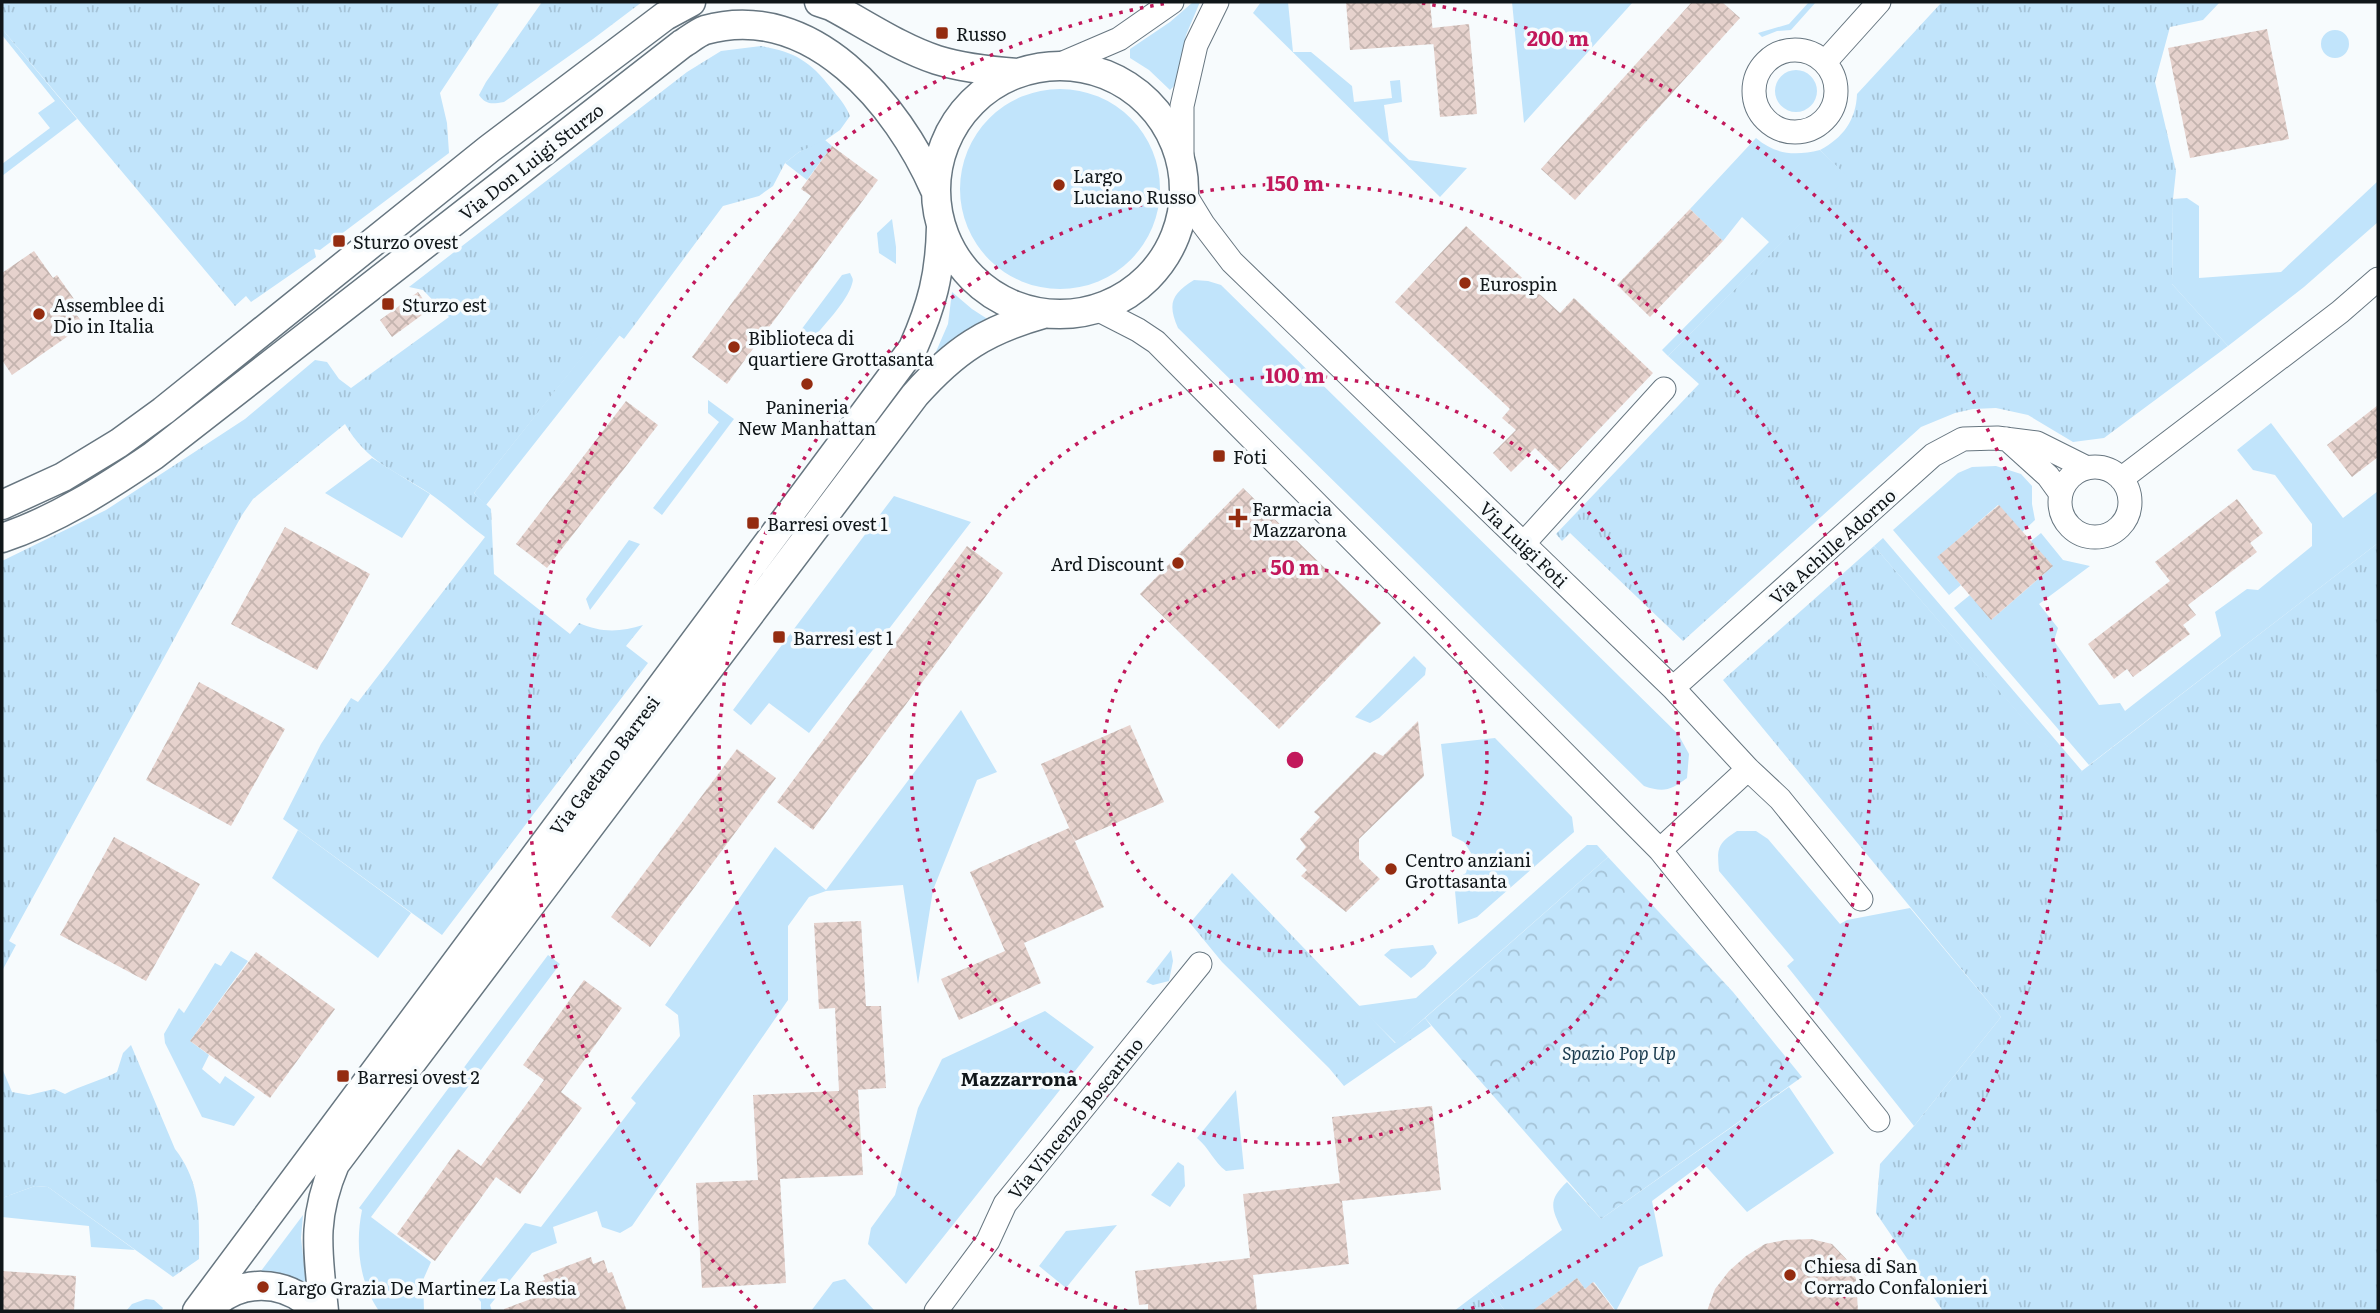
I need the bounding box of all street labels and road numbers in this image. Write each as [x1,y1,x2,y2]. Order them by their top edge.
street label: Via Don Luigi Sturzo [453,96,609,226]
street label: Via Achille Adorno [1763,482,1901,610]
street label: Via Luigi Foti [1473,495,1575,593]
street label: Via Gaetano Barresi [543,690,665,840]
street label: Via Vincenzo Boscarino [1001,1031,1149,1205]

